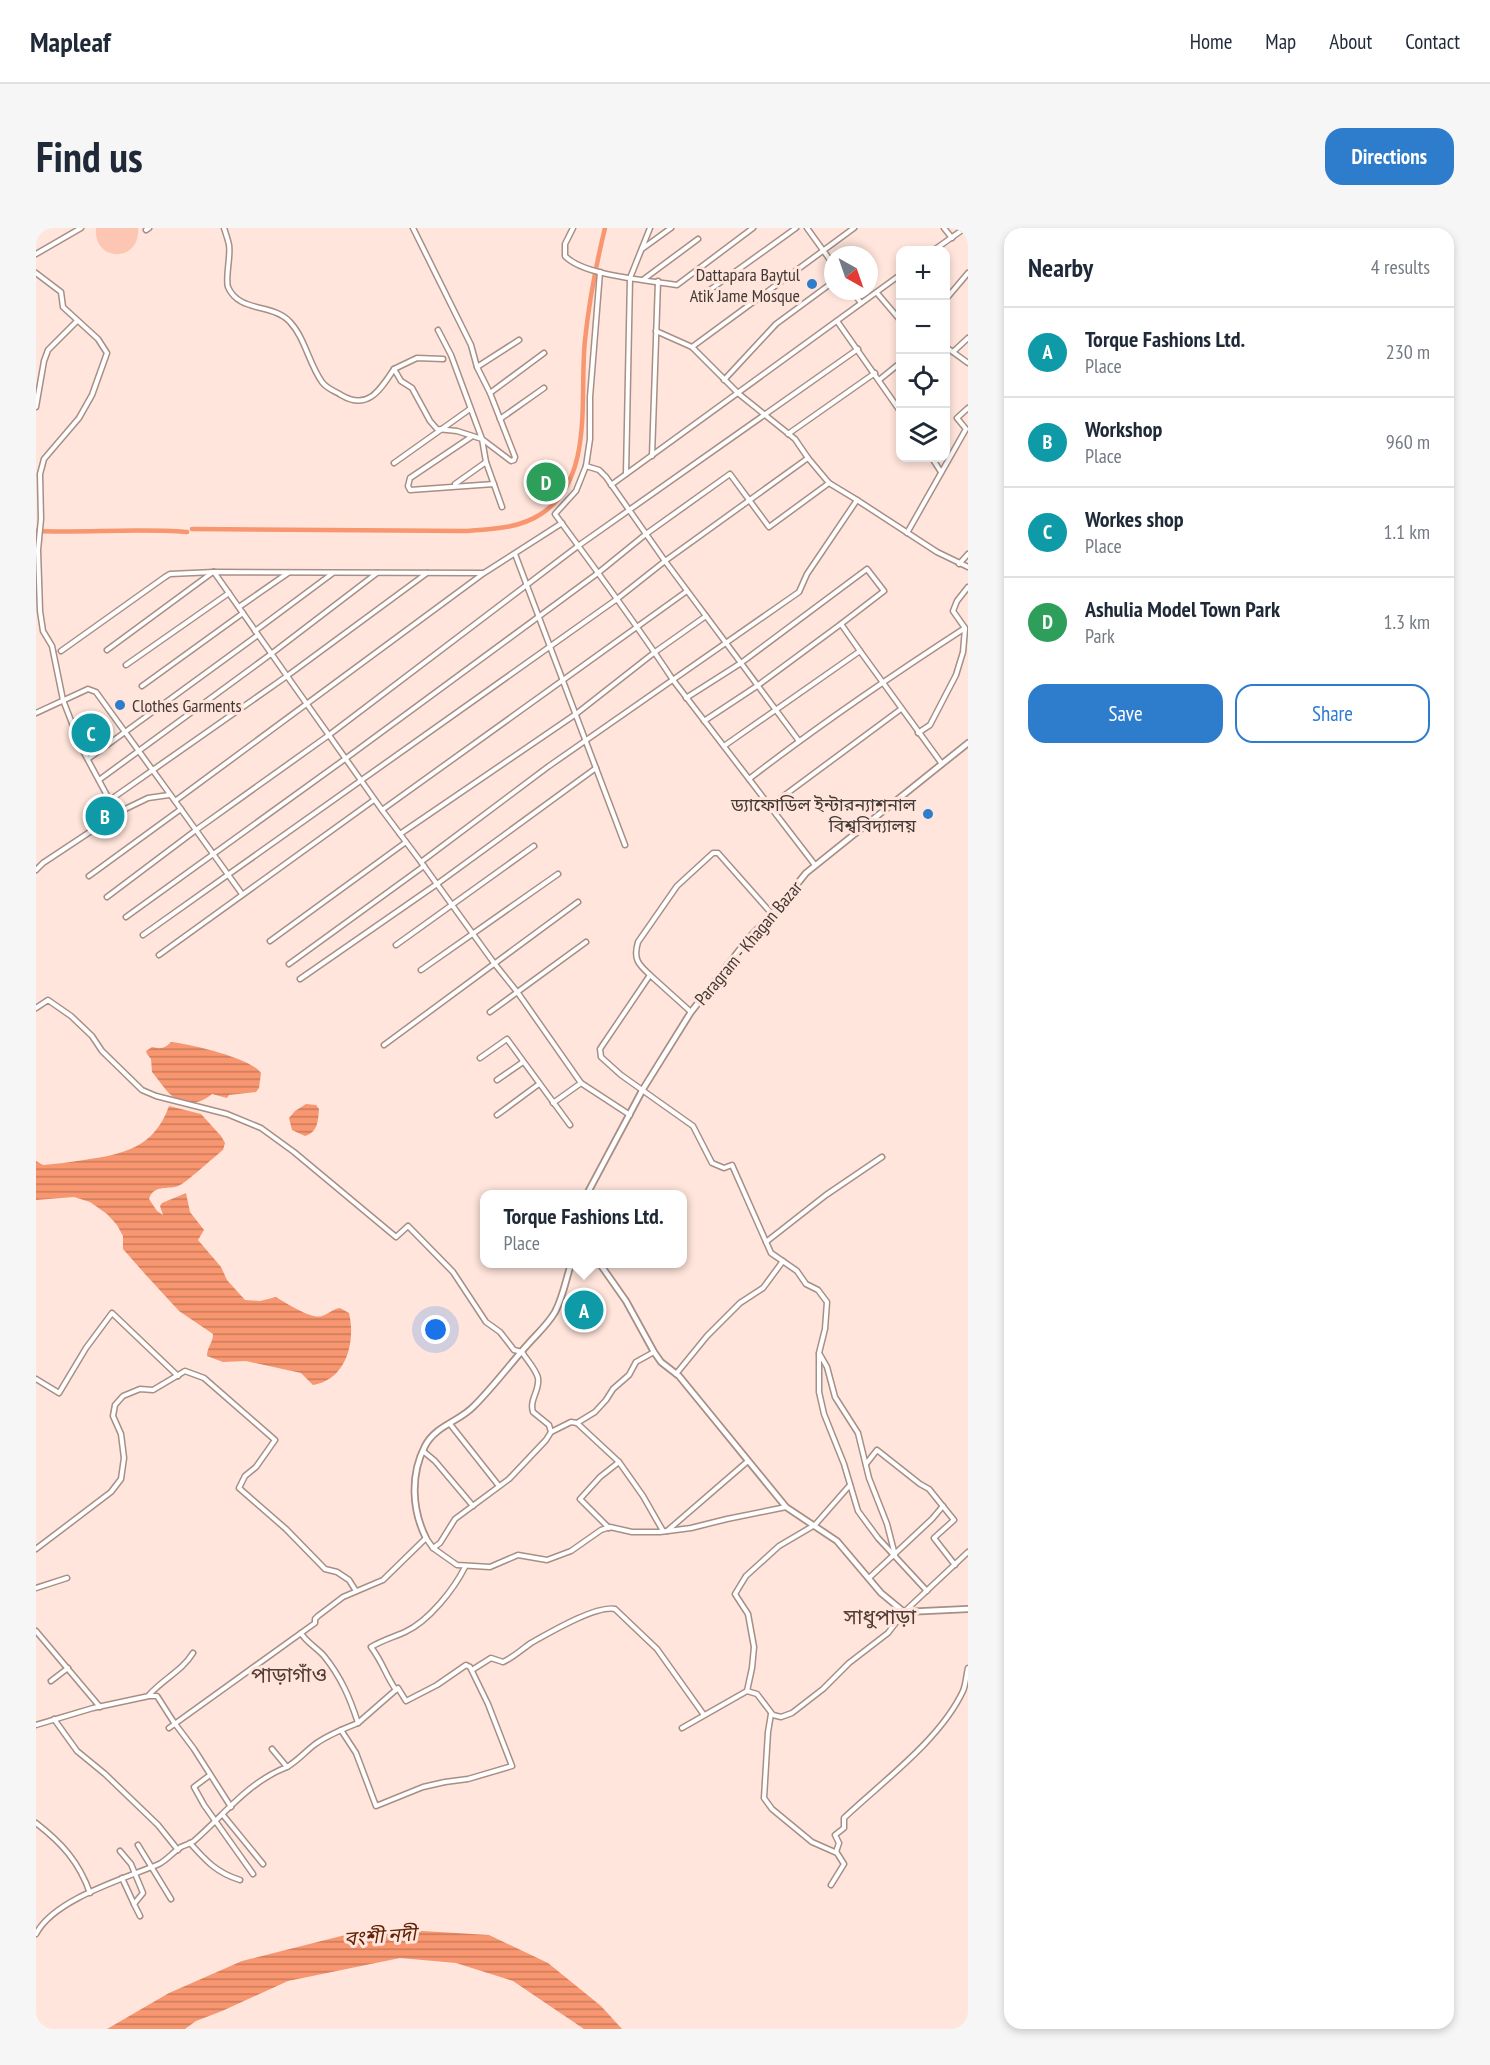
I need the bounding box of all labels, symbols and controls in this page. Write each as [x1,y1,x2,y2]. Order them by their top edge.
text: Mapleaf [30,23,111,60]
text: Home [1190,28,1232,55]
text: Map [1265,28,1296,55]
text: About [1329,28,1372,55]
text: Contact [1405,28,1460,55]
button: Directions [1325,128,1454,185]
text: Find us [36,129,143,184]
north arrow [824,246,878,300]
map controls [896,246,950,462]
button: + [896,246,950,300]
text: Nearby [1028,251,1093,284]
text: 4 results [1371,254,1430,280]
place label: Dattapara Baytul Atik Jame Mosque [690,263,801,307]
marker: Dattapara Baytul Atik Jame Mosque [805,277,819,291]
button: − [896,300,950,354]
text: Torque Fashions Ltd. [1085,325,1245,353]
text: A [1042,339,1053,365]
text: 230 m [1386,339,1430,365]
text: Place [1085,353,1122,379]
button: locate [896,354,950,408]
button: layers [896,408,950,462]
text: Workshop [1085,415,1162,443]
text: B [1043,429,1052,455]
text: 960 m [1386,429,1430,455]
text: Place [1085,443,1122,469]
pin: D [526,460,566,504]
text: Workes shop [1085,505,1184,533]
text: C [1043,519,1052,545]
text: 1.1 km [1383,519,1430,545]
text: Place [1085,533,1122,559]
text: Ashulia Model Town Park [1085,595,1280,623]
text: D [1042,609,1053,635]
text: 1.3 km [1383,609,1430,635]
text: Park [1085,623,1115,649]
button: Save [1028,684,1223,743]
button: Share [1235,684,1430,743]
place label: Clothes Garments [132,694,242,717]
marker: Clothes Garments [113,698,127,712]
pin: C [72,710,110,756]
place label: ড্যাফোডিল ইন্টারন্যাশনাল বিশ্ববিদ্যালয় [730,793,917,837]
pin: B [86,794,124,838]
marker: ড্যাফোডিল ইন্টারন্যাশনাল বিশ্ববিদ্যালয় [921,807,935,821]
street label: Paragram - Khagan Bazar [689,876,807,1010]
popup [480,1190,687,1268]
text: Torque Fashions Ltd. [503,1202,664,1230]
text: Place [503,1230,540,1256]
pin: A [564,1288,604,1332]
your location [421,1315,450,1344]
district label: সাধুপাড়া [843,1603,917,1630]
district label: পাড়াগাঁও [251,1661,327,1688]
water label: বংশী নদী [343,1920,421,1951]

